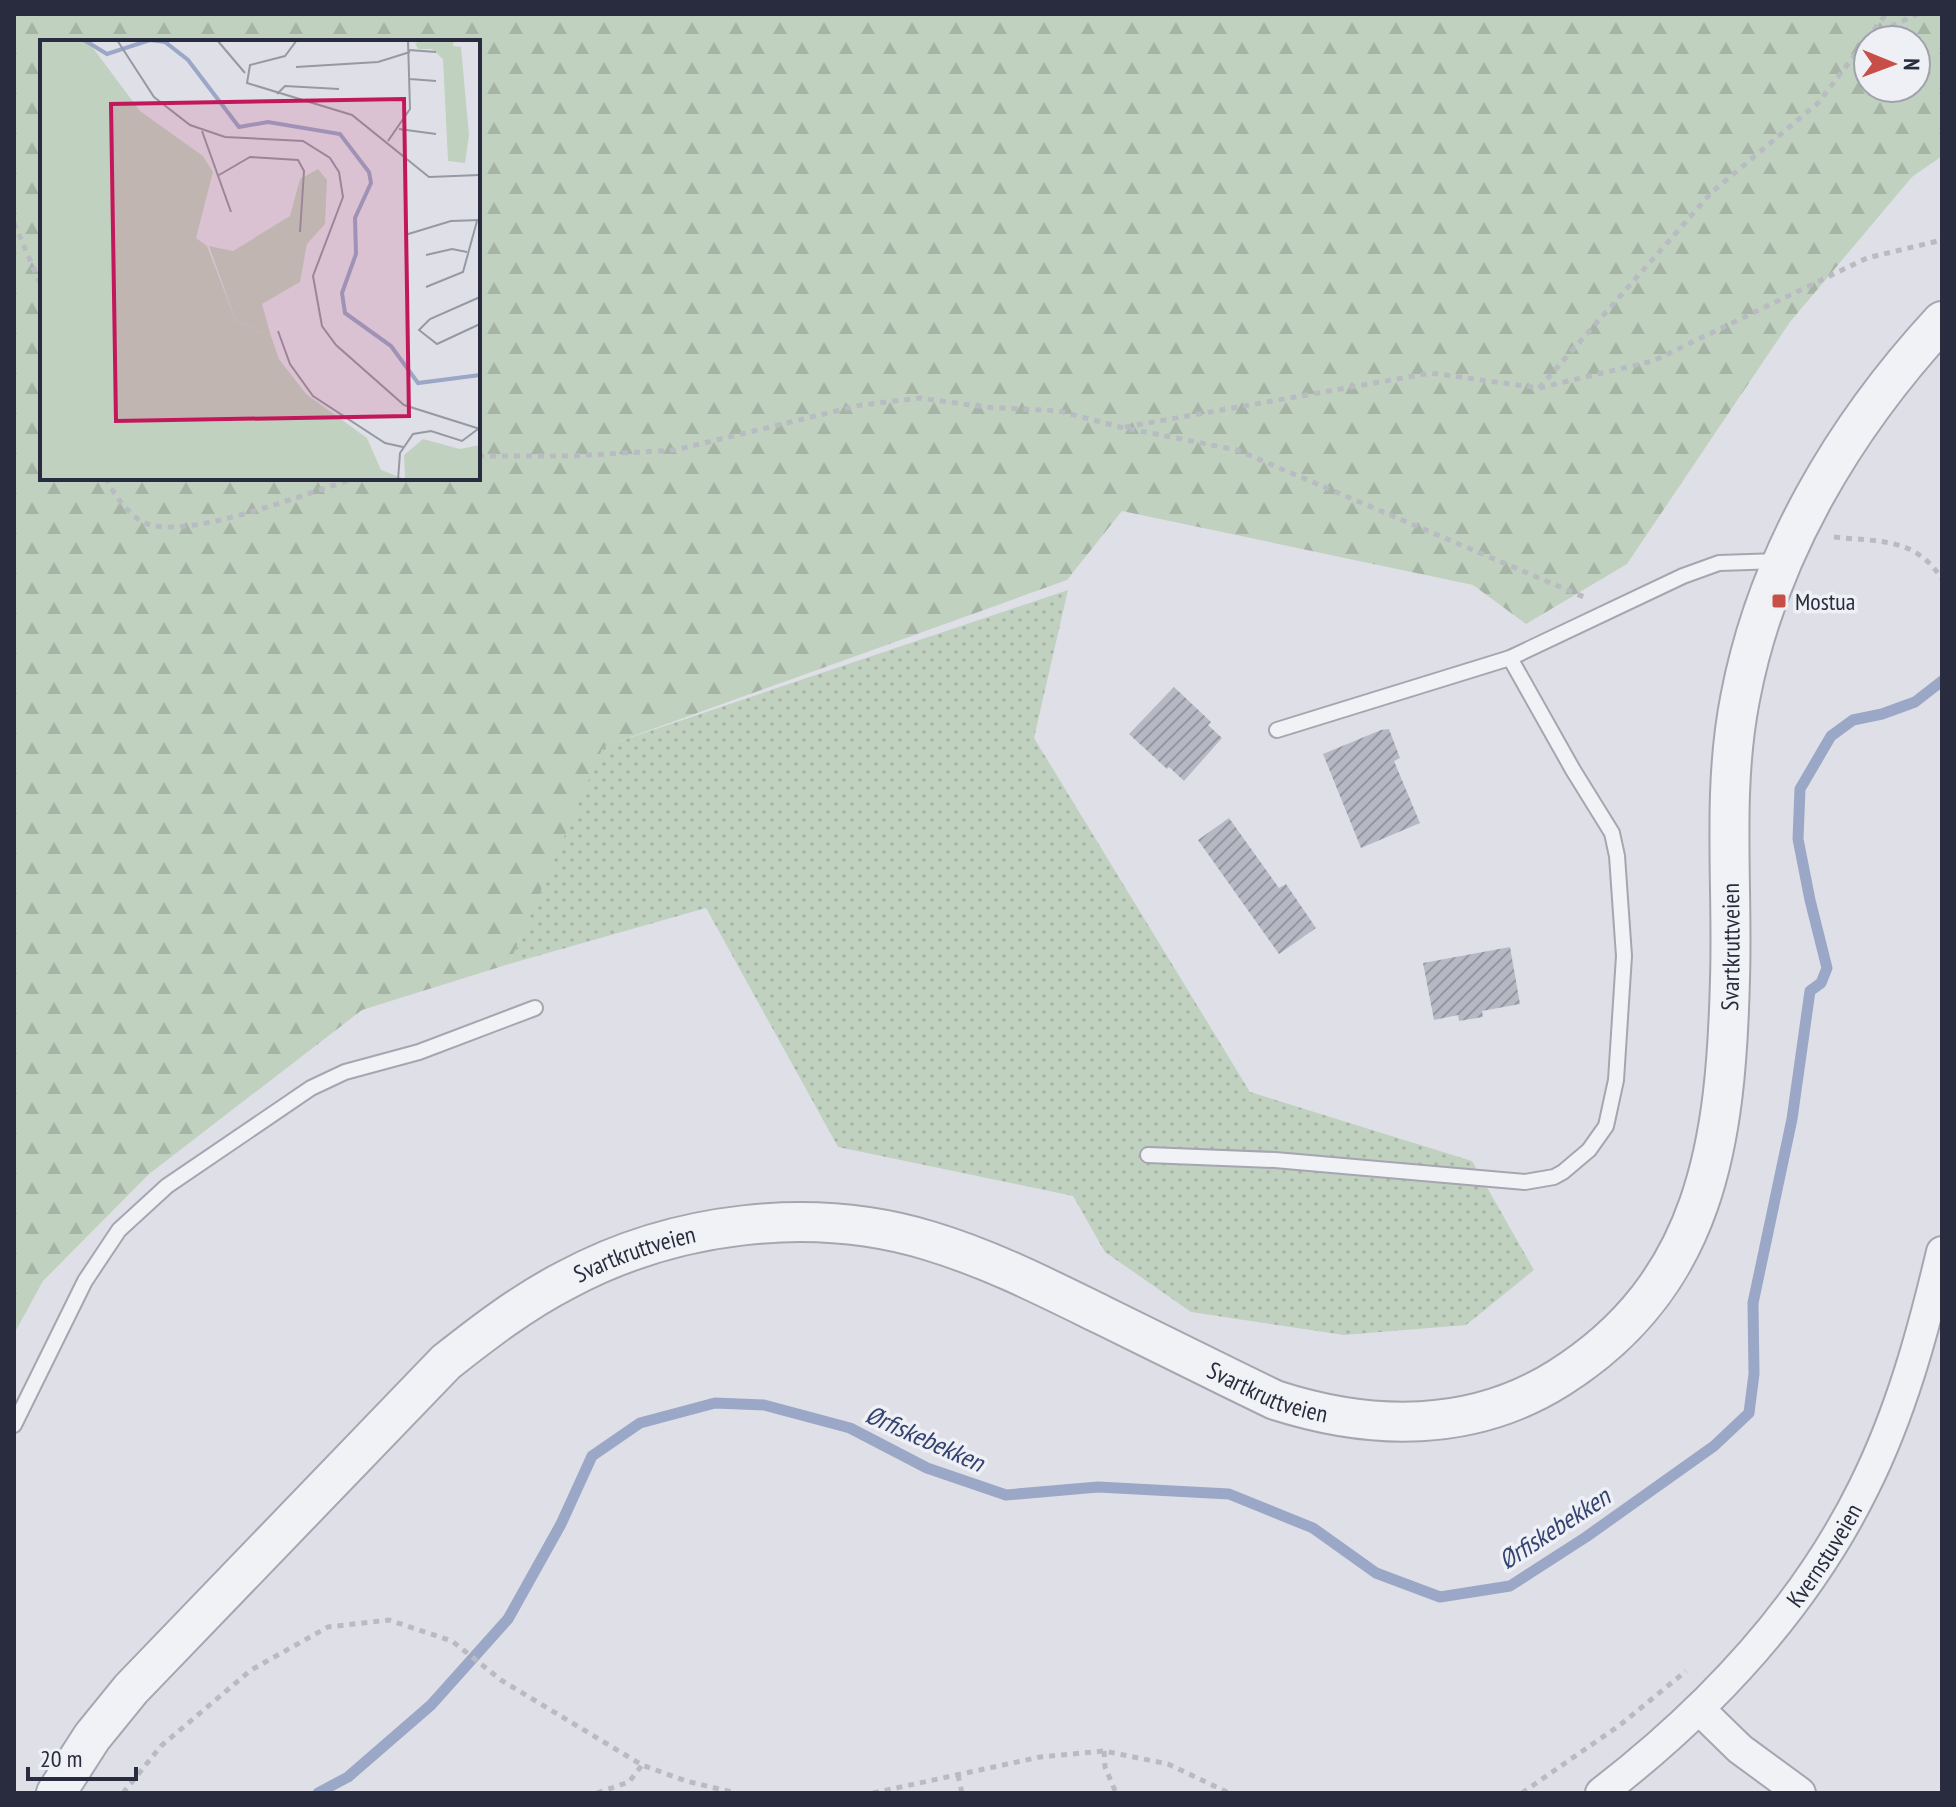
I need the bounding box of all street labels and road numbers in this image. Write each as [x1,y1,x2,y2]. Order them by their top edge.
street label: Svartkruttveien [1714,883,1746,1011]
street label: Svartkruttveien [568,1218,698,1289]
street label: Svartkruttveien [1202,1354,1331,1429]
street label: Kvernstuveien [1779,1498,1868,1613]

